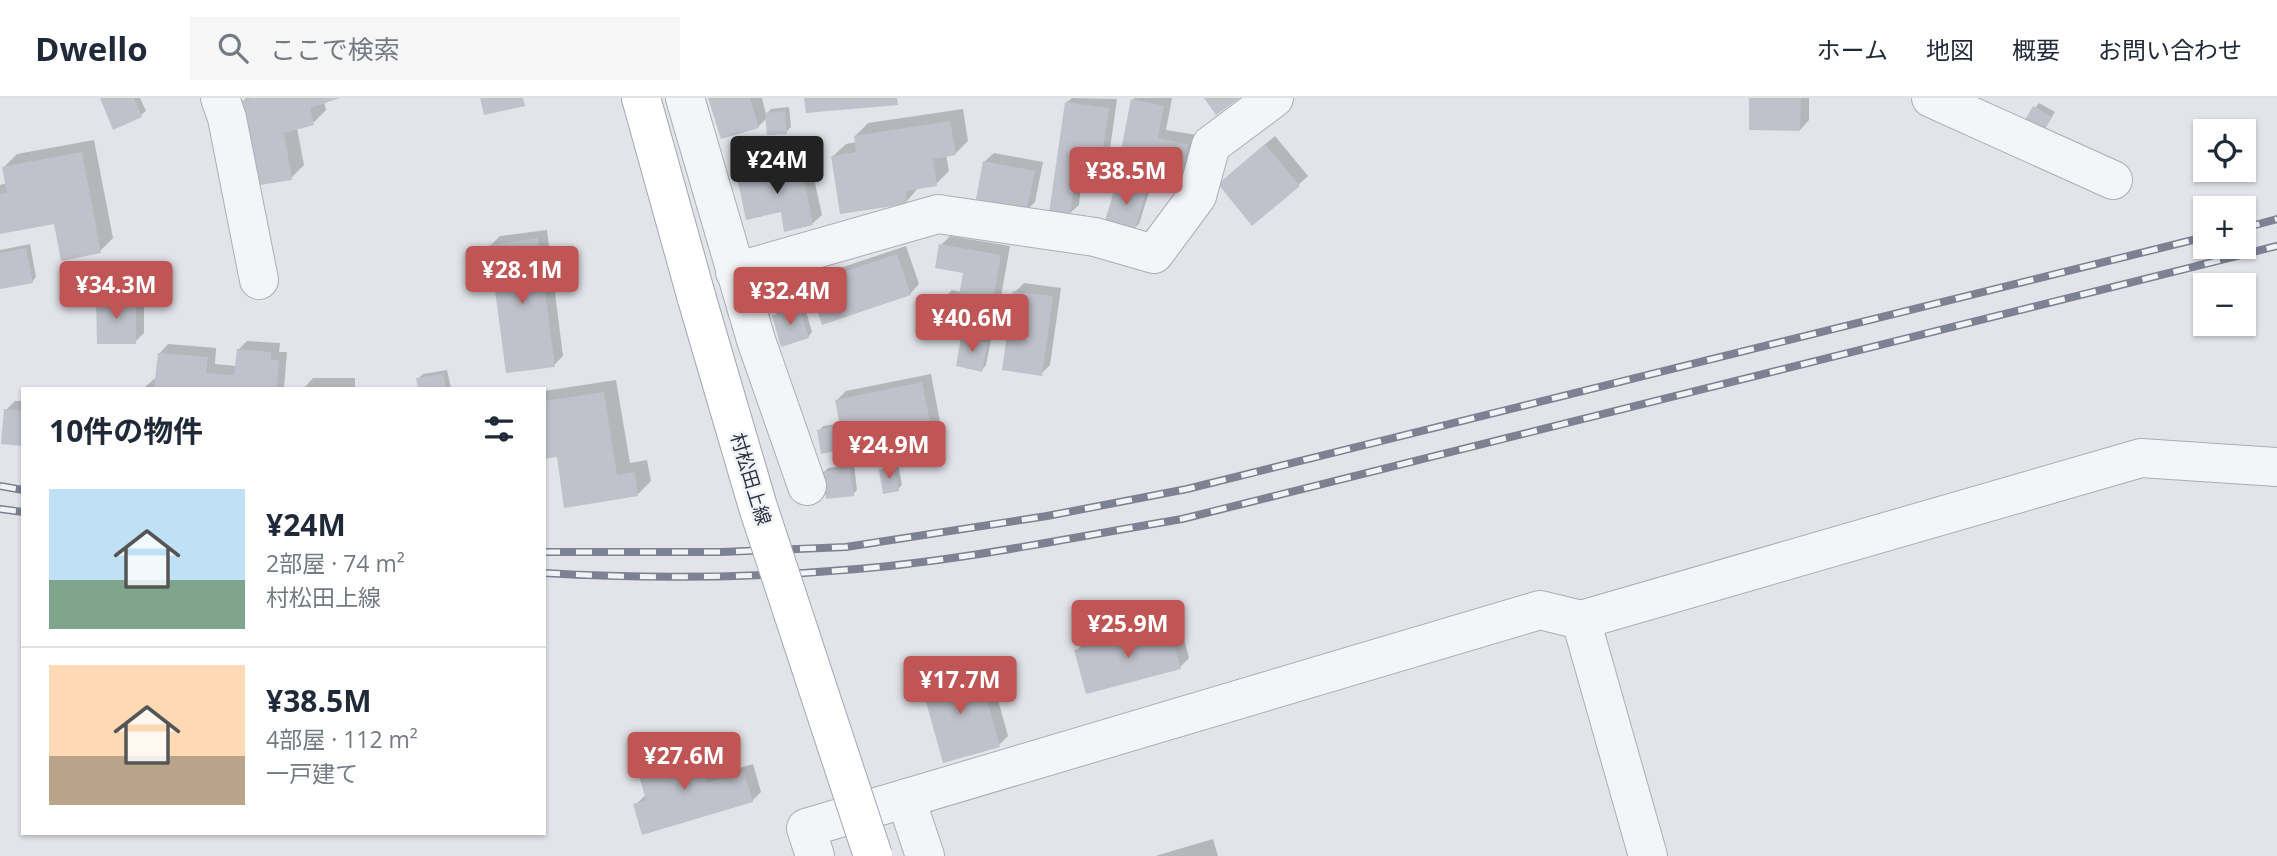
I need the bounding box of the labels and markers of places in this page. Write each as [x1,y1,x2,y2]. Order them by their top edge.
pin: ¥24M [736,136,818,196]
pin: ¥38.5M [1069,148,1183,207]
pin: ¥28.1M [465,246,579,306]
pin: ¥34.3M [59,262,173,321]
pin: ¥32.4M [733,268,847,327]
pin: ¥40.6M [915,294,1029,354]
pin: ¥24.9M [832,422,946,481]
pin: ¥25.9M [1071,601,1185,660]
pin: ¥17.7M [903,656,1017,716]
pin: ¥27.6M [627,732,741,792]

